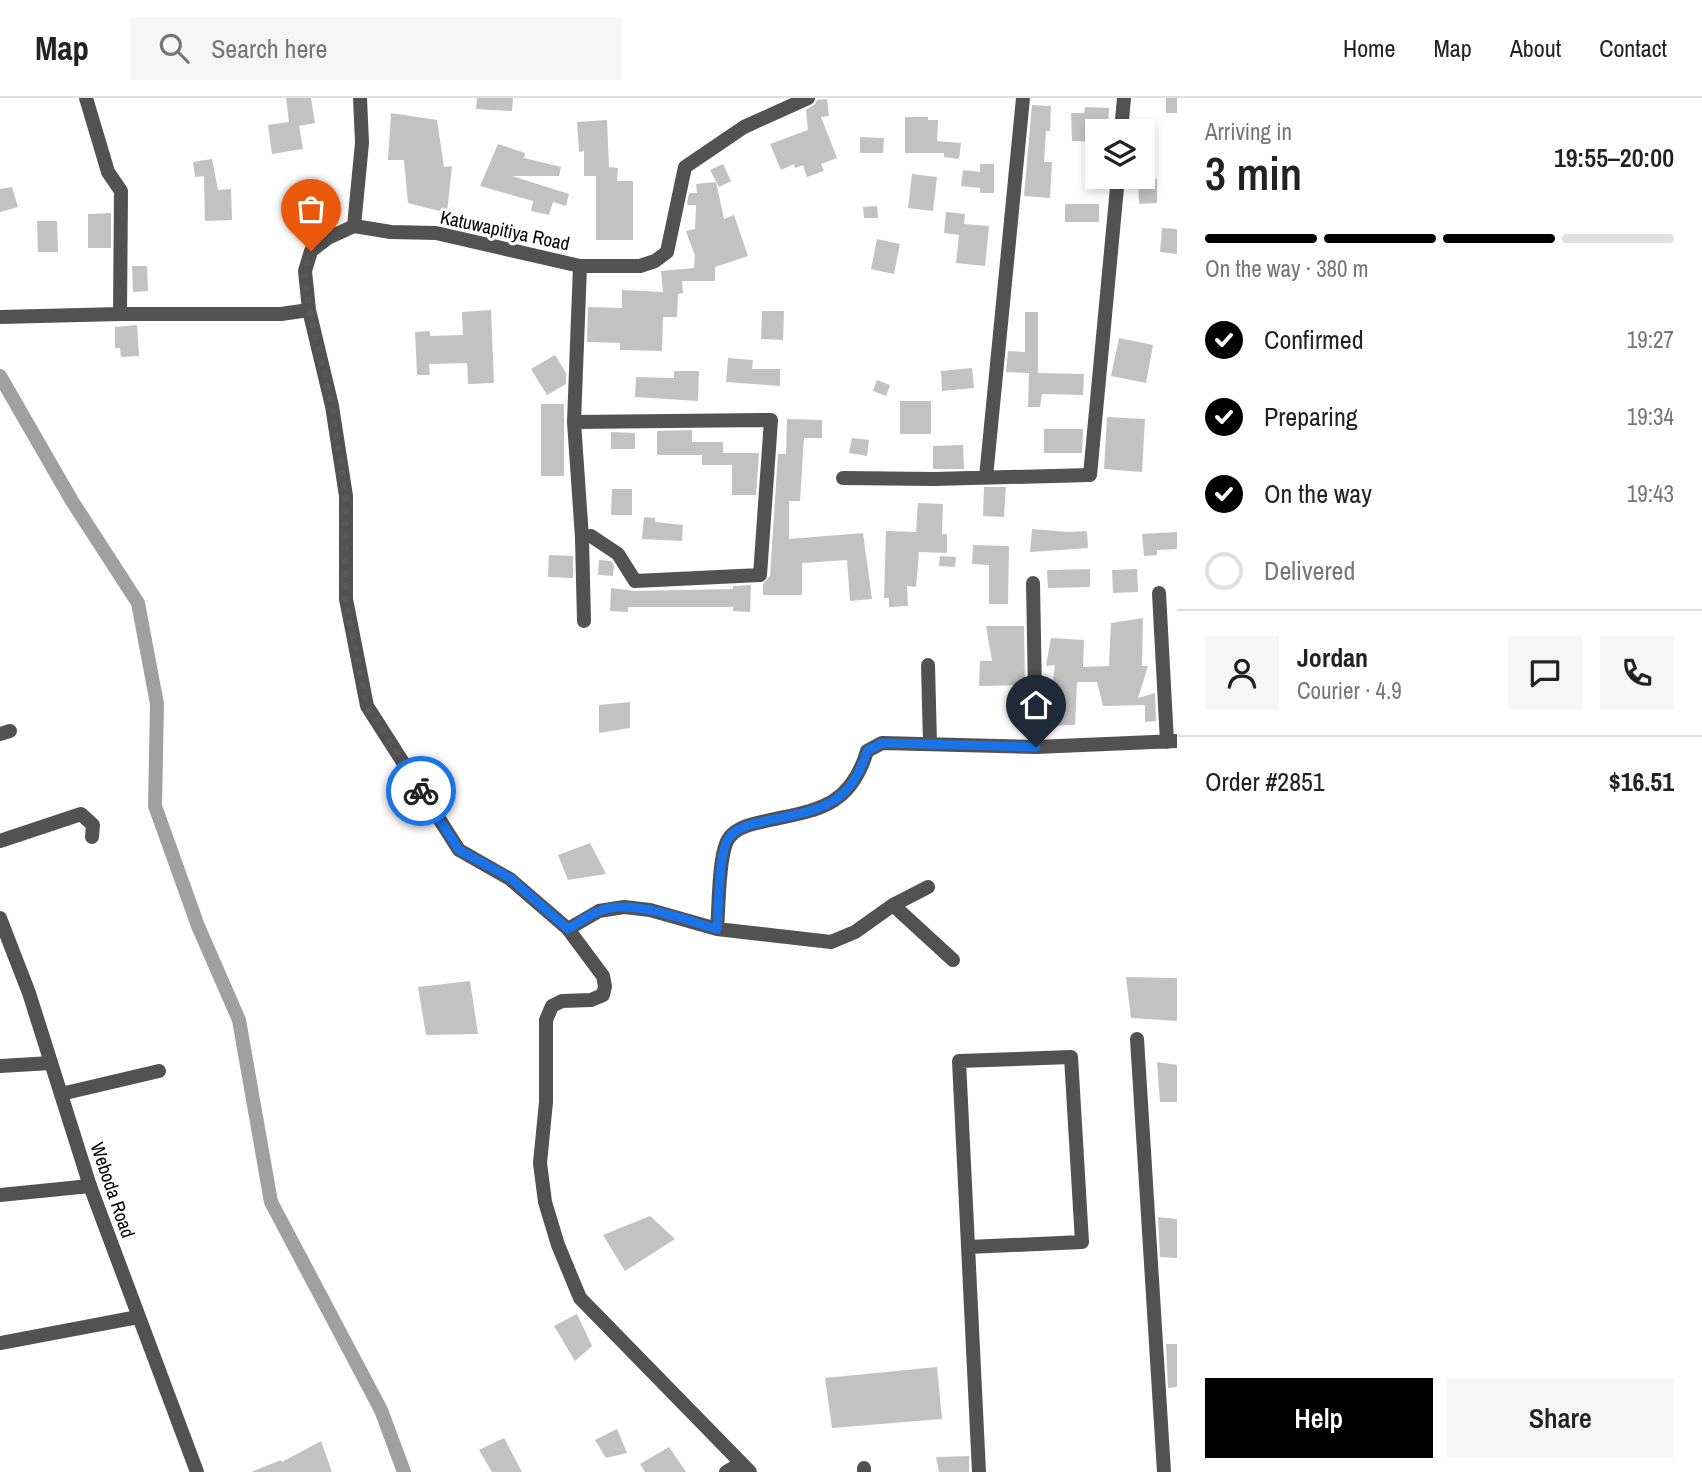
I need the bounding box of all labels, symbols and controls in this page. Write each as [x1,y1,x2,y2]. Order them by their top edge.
search box [131,17,621,80]
text: Map [35,26,89,70]
icon: search [155,29,193,67]
text: Search here [211,31,327,66]
text: Home [1343,32,1395,64]
text: Map [1433,32,1472,64]
text: About [1510,32,1561,64]
text: Contact [1599,32,1667,64]
text: Arriving in [1205,116,1292,147]
map controls [1085,119,1155,189]
button: layers [1085,119,1155,189]
text: 19:55–20:00 [1554,140,1674,175]
text: 3 min [1205,142,1302,204]
pin [281,179,341,251]
icon: bag [292,190,330,228]
street label: Katuwapitiya Road [438,204,572,256]
text: On the way · 380 m [1205,253,1369,284]
icon: check [1205,321,1243,359]
text: Confirmed [1264,322,1364,357]
text: 19:27 [1627,324,1674,355]
icon: check [1205,398,1243,436]
text: Preparing [1264,399,1358,434]
text: 19:34 [1627,401,1674,432]
icon: check [1205,475,1243,513]
text: On the way [1264,476,1372,511]
text: 19:43 [1627,478,1674,509]
text: Delivered [1264,553,1355,588]
button: person [1205,636,1279,710]
button: chat [1508,636,1582,710]
button: phone [1600,636,1674,710]
text: Jordan [1297,640,1368,675]
pin [1006,675,1066,747]
text: Courier · 4.9 [1297,675,1402,706]
icon: home [1017,686,1055,724]
courier [386,756,456,826]
text: Order #2851 [1205,764,1325,799]
text: $16.51 [1609,764,1674,799]
icon: bike [402,772,440,810]
street label: Weboda Road [85,1139,141,1241]
button: Help [1205,1378,1433,1458]
button: Share [1447,1378,1674,1458]

